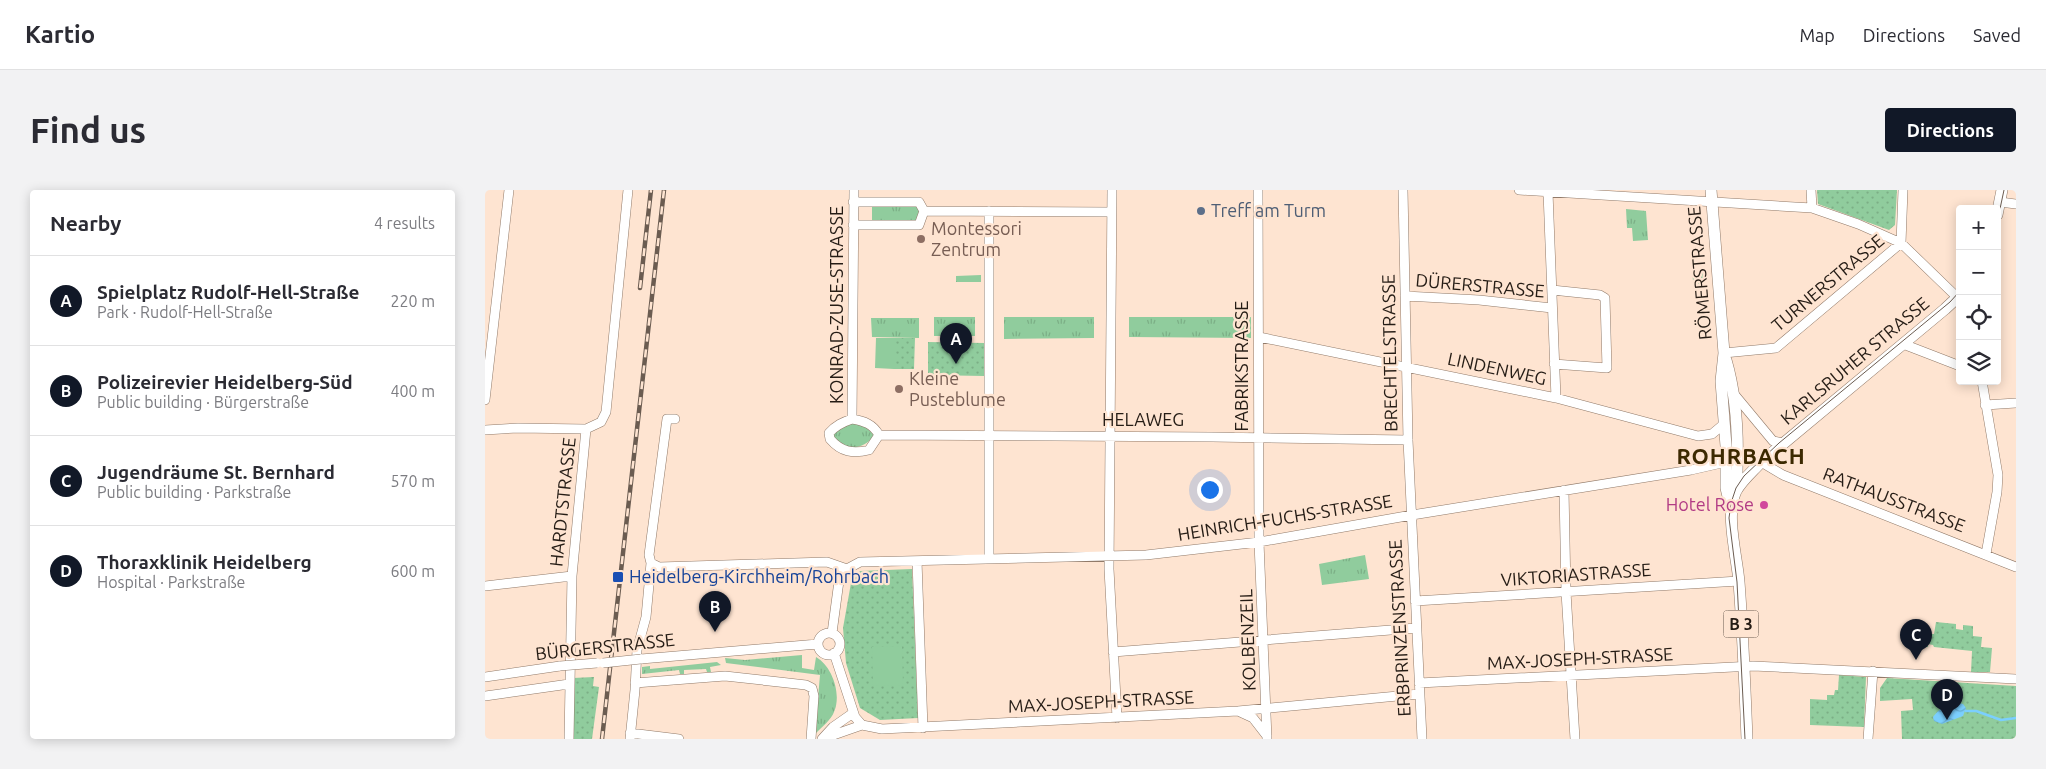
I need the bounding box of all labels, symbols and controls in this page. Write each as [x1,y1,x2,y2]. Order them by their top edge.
text: Kartio [25,21,95,48]
text: Map [1799,25,1835,45]
text: Directions [1863,25,1945,45]
text: Saved [1973,25,2021,45]
button: Directions [1885,108,2016,152]
text: Find us [30,110,146,150]
place label: Treff am Turm [1211,200,1326,220]
marker: Treff am Turm [1195,205,1207,217]
street label: RÖMERSTRASSE [1683,205,1715,341]
map controls [1956,205,2001,385]
button: + [1956,205,2001,250]
street label: KONRAD-ZUSE-STRASSE [826,206,846,404]
text: Nearby [50,211,121,235]
text: 4 results [374,214,435,232]
place label: Montessori Zentrum [931,218,1022,259]
street label: TURNERSTRASSE [1767,230,1887,335]
marker: Montessori Zentrum [915,233,927,245]
button: − [1956,250,2001,295]
street label: DÜRERSTRASSE [1415,269,1546,301]
street label: BRECHTELSTRASSE [1378,274,1400,432]
text: Spielplatz Rudolf-Hell-Straße [97,281,359,303]
text: A [60,292,72,310]
text: 220 m [390,292,435,310]
street label: KARLSRUHER STRASSE [1776,292,1932,428]
button: locate [1956,295,2001,340]
street label: FABRIKSTRASSE [1231,301,1251,431]
text: Park · Rudolf-Hell-Straße [97,303,273,321]
pin: A [940,323,972,364]
button: layers [1956,340,2001,385]
street label: LINDENWEG [1446,348,1549,388]
place label: Kleine Pusteblume [909,368,1006,409]
text: Polizeirevier Heidelberg-Süd [97,371,353,393]
text: B [61,382,71,400]
text: 400 m [390,382,435,400]
marker: Kleine Pusteblume [893,383,905,395]
text: Public building · Bürgerstraße [97,393,309,411]
street label: HELAWEG [1102,409,1184,429]
street label: HARDTSTRASSE [545,436,579,568]
district label: ROHRBACH [1676,443,1806,468]
text: Jugendräume St. Bernhard [97,461,335,483]
street label: RATHAUSSTRASSE [1821,463,1968,535]
text: C [61,472,71,490]
text: 570 m [390,472,435,490]
your location [1197,477,1223,503]
text: Public building · Parkstraße [97,483,291,501]
street label: HEINRICH-FUCHS-STRASSE [1176,490,1394,544]
place label: Hotel Rose [1666,494,1754,514]
marker: Hotel Rose [1758,499,1770,511]
street label: ERBPRINZENSTRASSE [1384,539,1414,717]
text: Thoraxklinik Heidelberg [97,551,312,573]
street label: VIKTORIASTRASSE [1500,559,1652,589]
text: D [60,562,72,580]
text: 600 m [390,562,435,580]
place label: Heidelberg-Kirchheim/Rohrbach [629,566,889,586]
marker: Heidelberg-Kirchheim/Rohrbach [611,570,625,584]
text: Hospital · Parkstraße [97,573,245,591]
street label: KOLBENZEIL [1235,589,1259,691]
pin: B [699,591,731,632]
road number: B 3 [1723,610,1759,638]
pin: C [1900,619,1932,660]
street label: BÜRGERSTRASSE [534,629,676,663]
street label: MAX-JOSEPH-STRASSE [1486,643,1674,673]
pin: D [1931,679,1963,720]
street label: MAX-JOSEPH-STRASSE [1007,686,1195,716]

